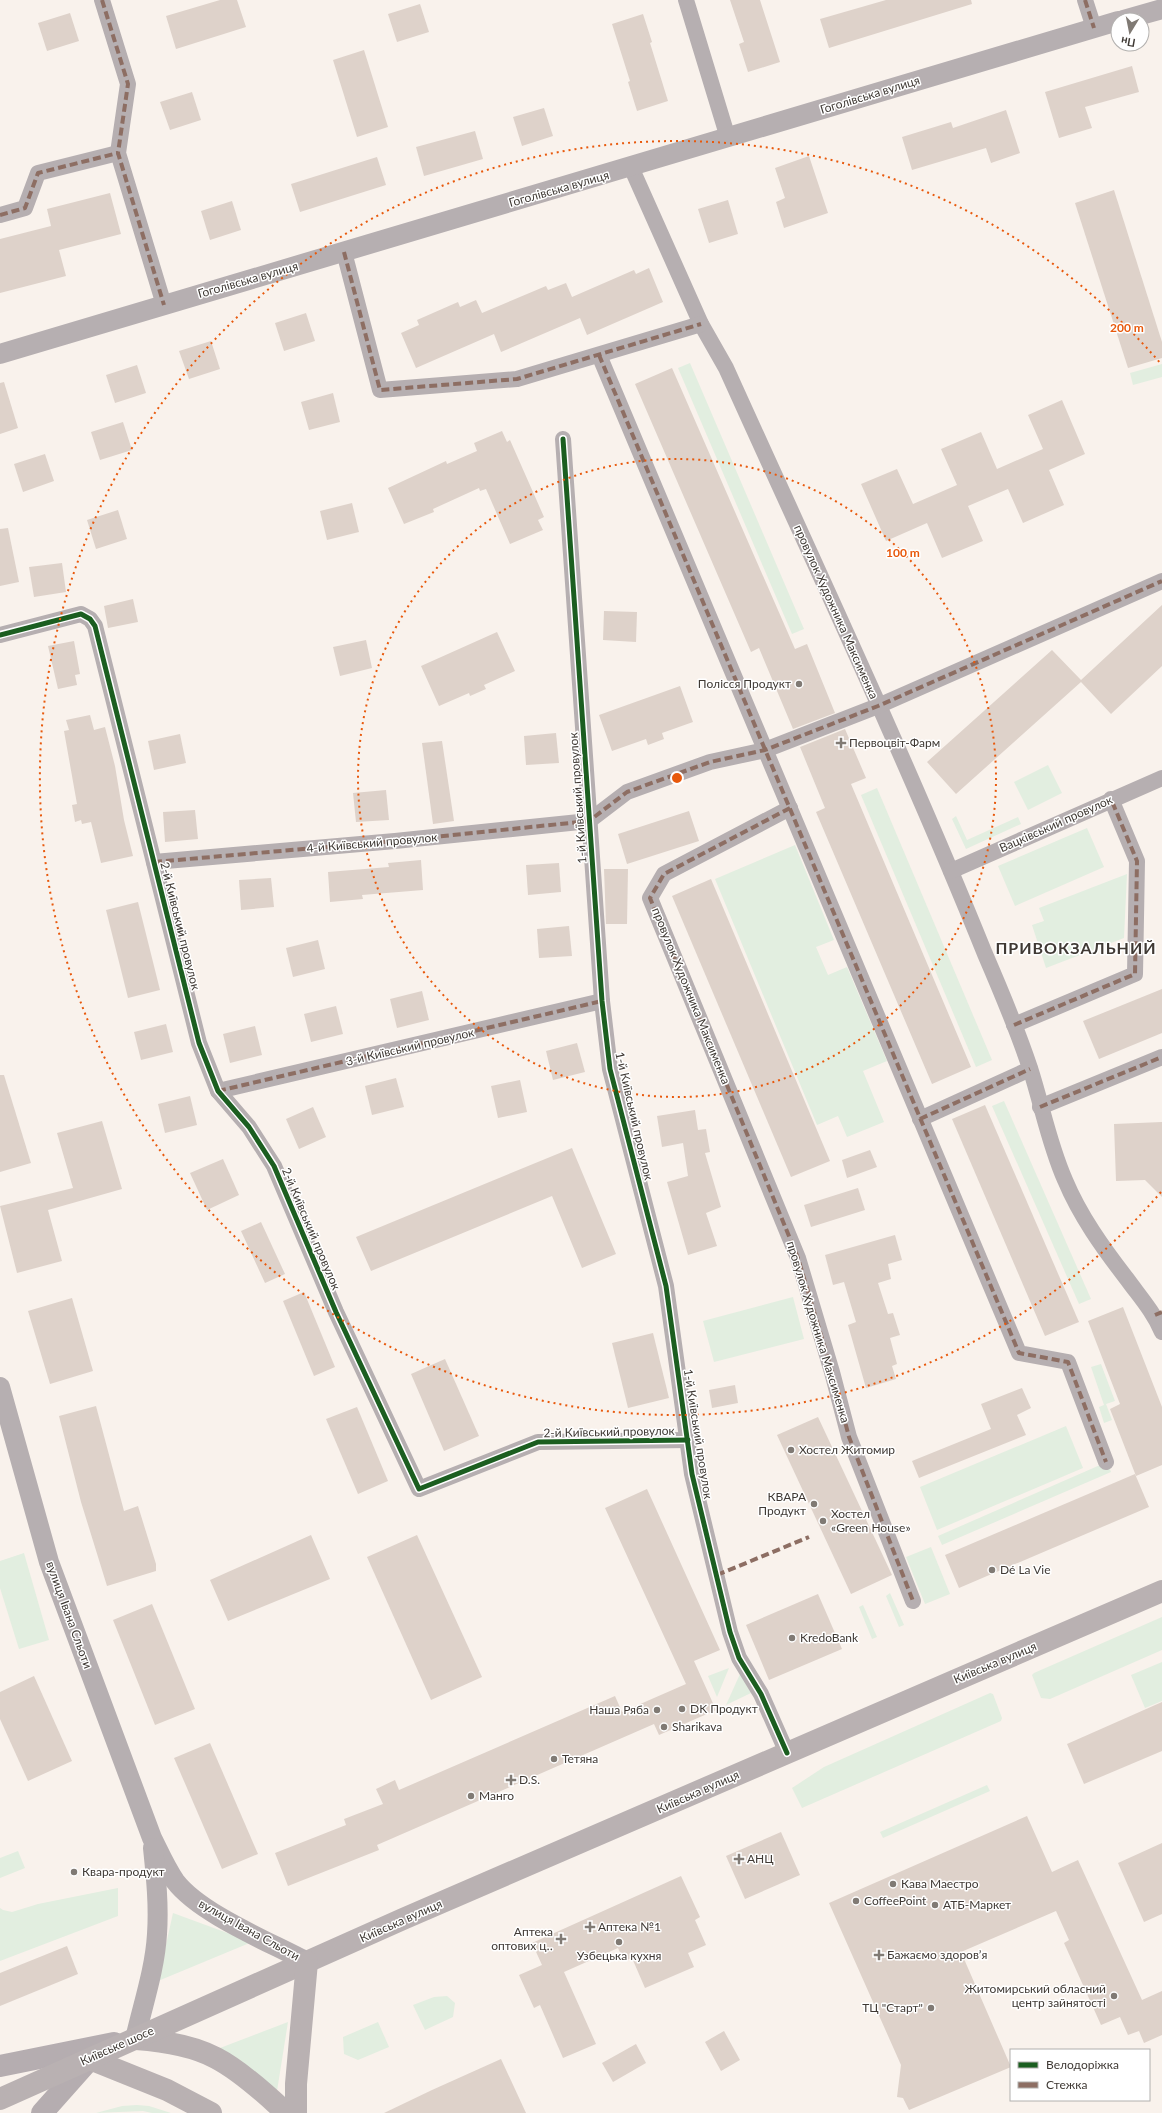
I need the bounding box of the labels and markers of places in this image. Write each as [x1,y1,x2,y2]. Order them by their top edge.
place label: Полісся Продукт [698,676,791,691]
marker: Полісся Продукт [794,679,804,689]
place label: Первоцвіт-Фарм [849,735,940,750]
marker: Первоцвіт-Фарм [836,738,846,748]
centre of rings [670,771,684,785]
place label: Хостел Житомир [799,1442,895,1457]
marker: Хостел Житомир [786,1445,796,1455]
place label: КВАРА Продукт [758,1489,807,1518]
marker: КВАРА Продукт [809,1499,819,1509]
place label: Хостел «Green House» [831,1506,911,1535]
marker: Хостел «Green House» [818,1516,828,1526]
place label: Dé La Vie [1000,1562,1051,1577]
marker: Dé La Vie [987,1565,997,1575]
place label: KredoBank [800,1630,859,1645]
marker: KredoBank [787,1633,797,1643]
place label: DK Продукт [690,1701,758,1716]
place label: Наша Ряба [589,1702,649,1717]
marker: DK Продукт [677,1704,687,1714]
marker: Наша Ряба [652,1705,662,1715]
place label: Sharikava [672,1719,722,1734]
marker: Sharikava [659,1722,669,1732]
place label: Тетяна [562,1751,598,1766]
marker: Тетяна [549,1754,559,1764]
place label: D.S. [519,1772,540,1787]
marker: D.S. [506,1775,516,1785]
place label: Манго [479,1788,514,1803]
marker: Манго [466,1791,476,1801]
place label: АНЦ [747,1851,774,1866]
marker: АНЦ [734,1854,744,1864]
place label: Квара-продукт [82,1864,165,1879]
marker: Квара-продукт [69,1867,79,1877]
place label: Кава Маестро [901,1876,979,1891]
marker: Кава Маестро [888,1879,898,1889]
place label: CoffeePoint [864,1893,927,1908]
marker: CoffeePoint [851,1896,861,1906]
place label: АТБ-Маркет [943,1897,1011,1912]
marker: АТБ-Маркет [930,1900,940,1910]
place label: Аптека №1 [598,1919,661,1934]
marker: Аптека №1 [585,1922,595,1932]
place label: Аптека оптових ц‥ [491,1924,553,1953]
marker: Аптека оптових ц‥ [556,1934,566,1944]
marker: Узбецька кухня [614,1937,624,1947]
place label: Бажаємо здоровʼя [887,1947,987,1962]
place label: Узбецька кухня [577,1948,661,1963]
marker: Бажаємо здоровʼя [874,1950,884,1960]
place label: Житомирський обласний центр зайнятості [965,1981,1106,2010]
marker: Житомирський обласний центр зайнятості [1109,1991,1119,2001]
place label: ТЦ "Старт" [862,2000,923,2015]
marker: ТЦ "Старт" [926,2003,936,2013]

